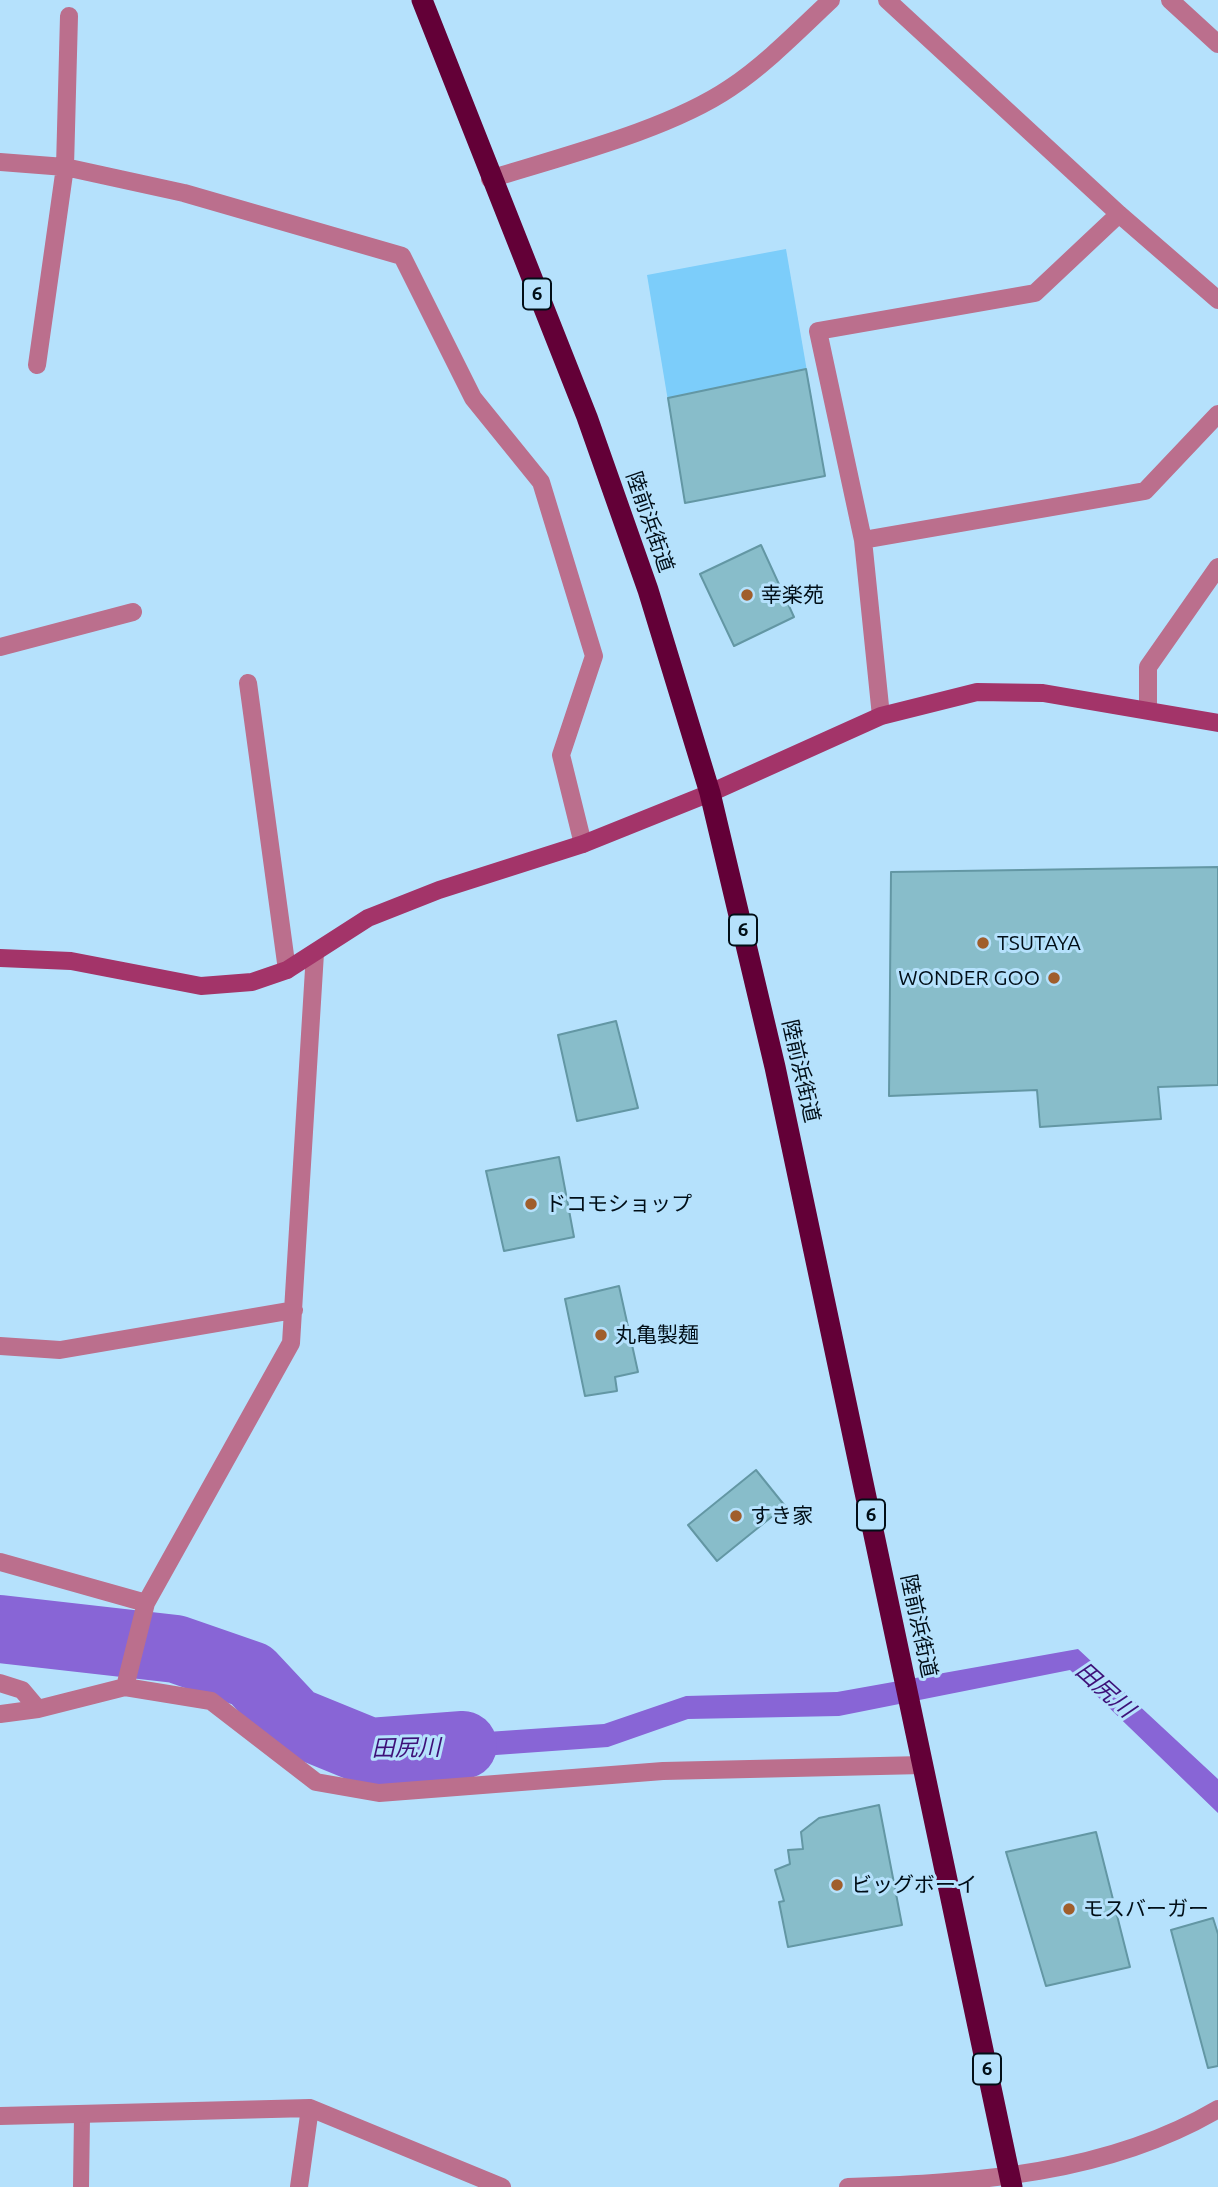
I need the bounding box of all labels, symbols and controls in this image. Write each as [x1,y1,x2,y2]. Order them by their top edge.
road number: 6 [523,278,551,310]
street label: 陸前浜街道 [621,468,679,576]
place label: 幸楽苑 [761,582,824,608]
marker: 幸楽苑 [739,587,755,603]
road number: 6 [729,914,757,946]
place label: TSUTAYA [997,930,1081,956]
marker: TSUTAYA [975,935,991,951]
place label: WONDER GOO [898,965,1040,991]
marker: WONDER GOO [1046,970,1062,986]
street label: 陸前浜街道 [777,1017,825,1125]
place label: ドコモショップ [545,1191,692,1217]
marker: ドコモショップ [523,1196,539,1212]
place label: 丸亀製麺 [615,1322,699,1348]
marker: 丸亀製麺 [593,1327,609,1343]
road number: 6 [857,1499,885,1530]
place label: すき家 [750,1503,813,1529]
marker: すき家 [728,1508,744,1524]
street label: 陸前浜街道 [896,1572,942,1680]
water label: 田尻川 [1070,1657,1140,1723]
water label: 田尻川 [371,1734,441,1762]
place label: ビッグボーイ [851,1872,977,1898]
marker: ビッグボーイ [829,1877,845,1893]
place label: モスバーガー [1083,1896,1209,1922]
marker: モスバーガー [1061,1901,1077,1917]
road number: 6 [973,2054,1001,2084]

